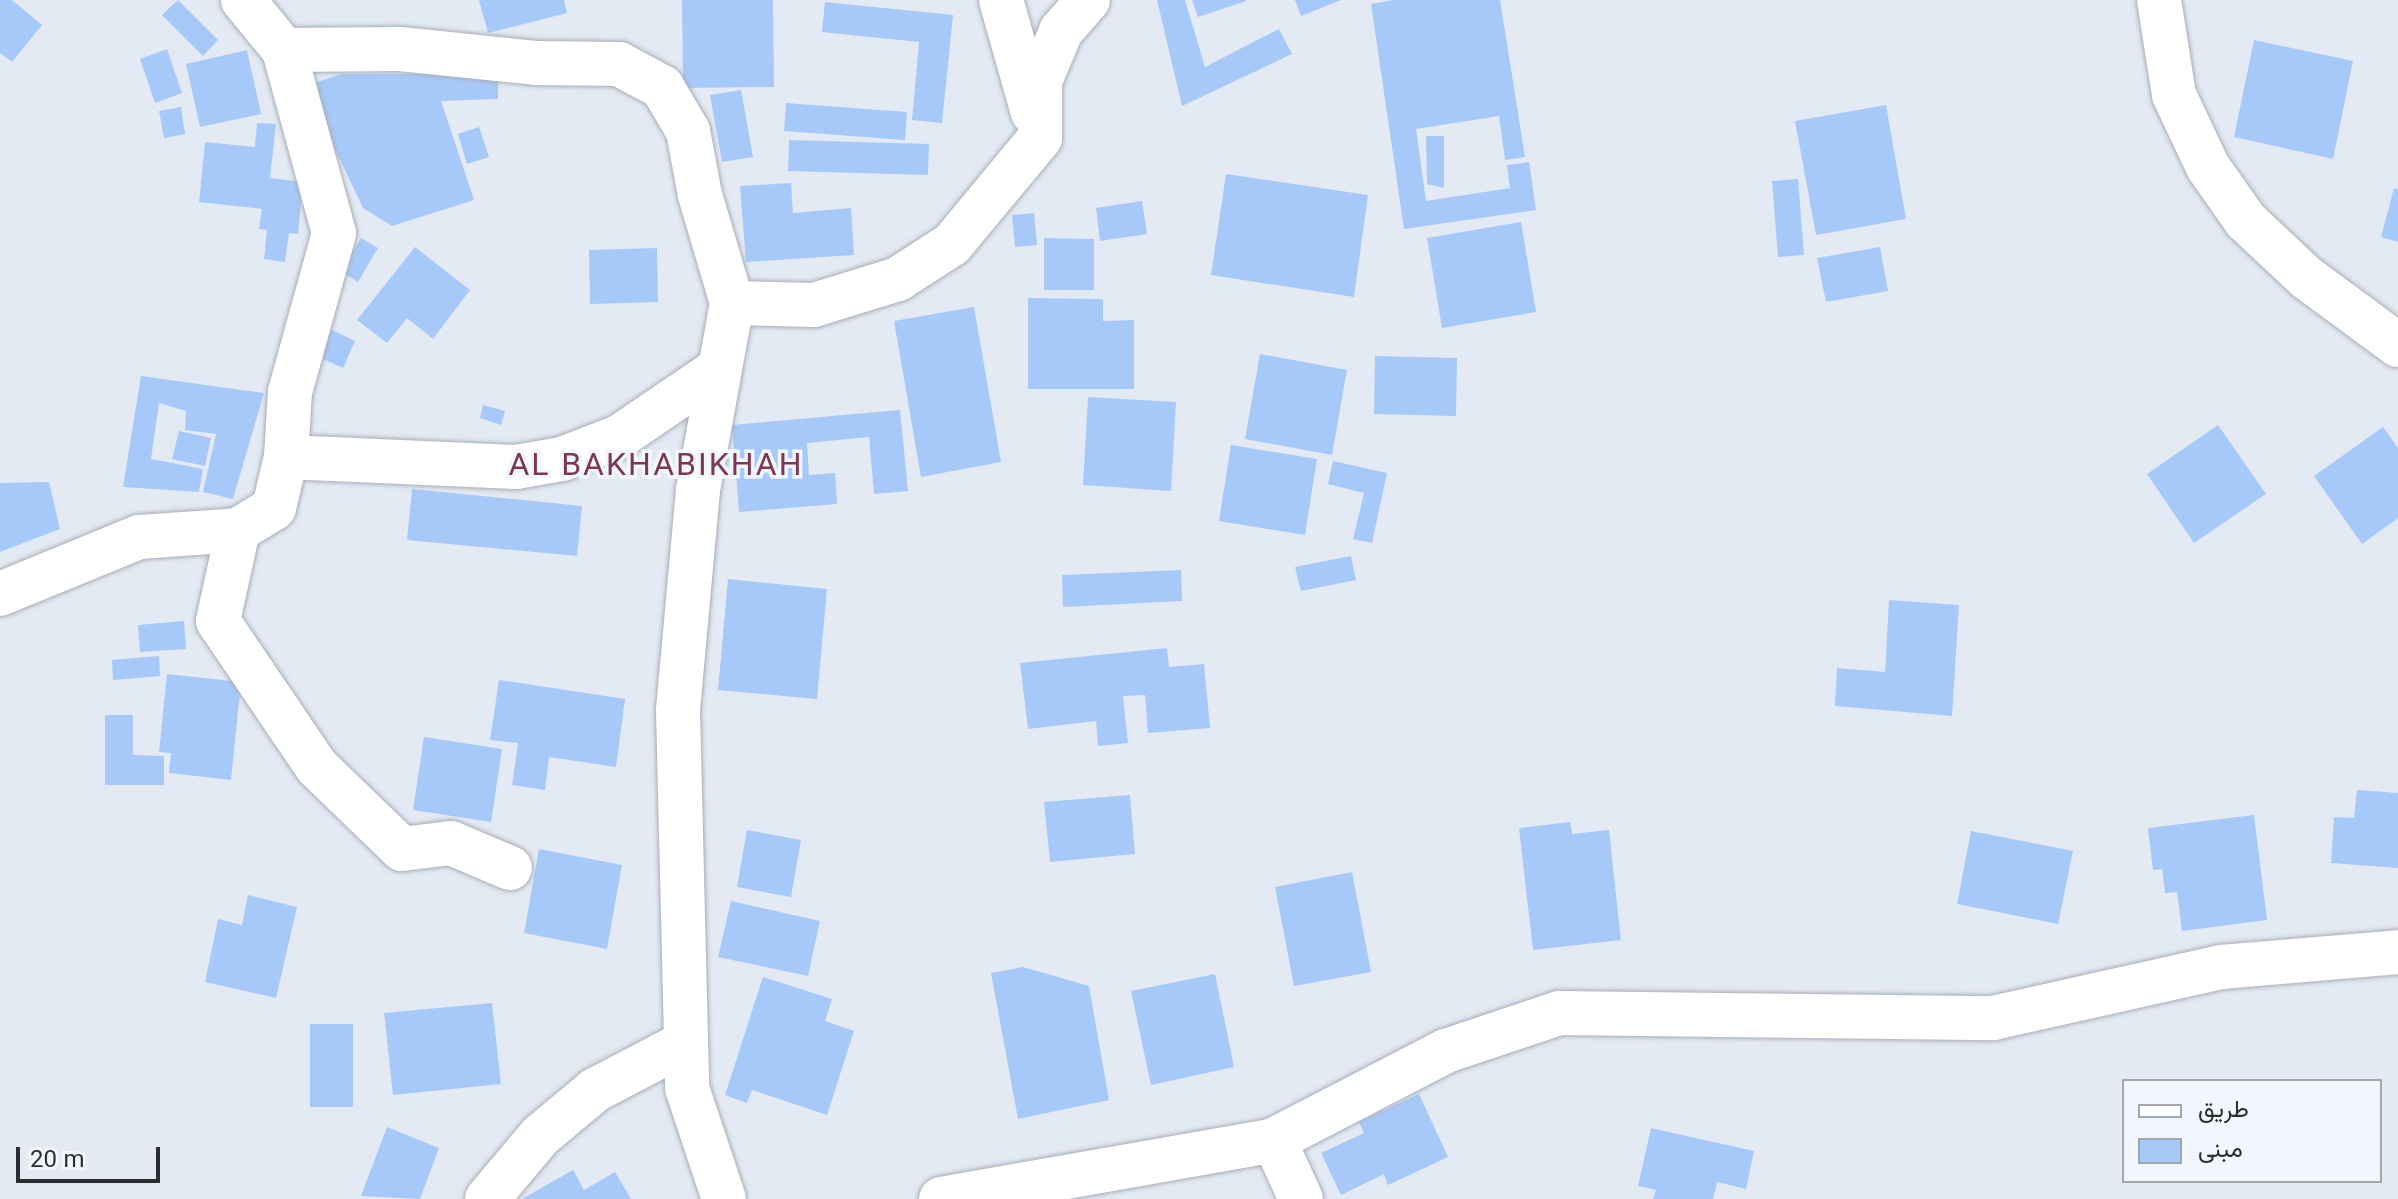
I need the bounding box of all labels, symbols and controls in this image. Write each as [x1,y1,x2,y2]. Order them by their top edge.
district label: AL BAKHABIKHAH [508,448,804,486]
legend [2122,1079,2382,1183]
text: طريق [2198,1092,2249,1130]
scale bar [20,1131,164,1181]
text: مبنى [2198,1132,2243,1170]
text: 20 m [30,1142,84,1180]

